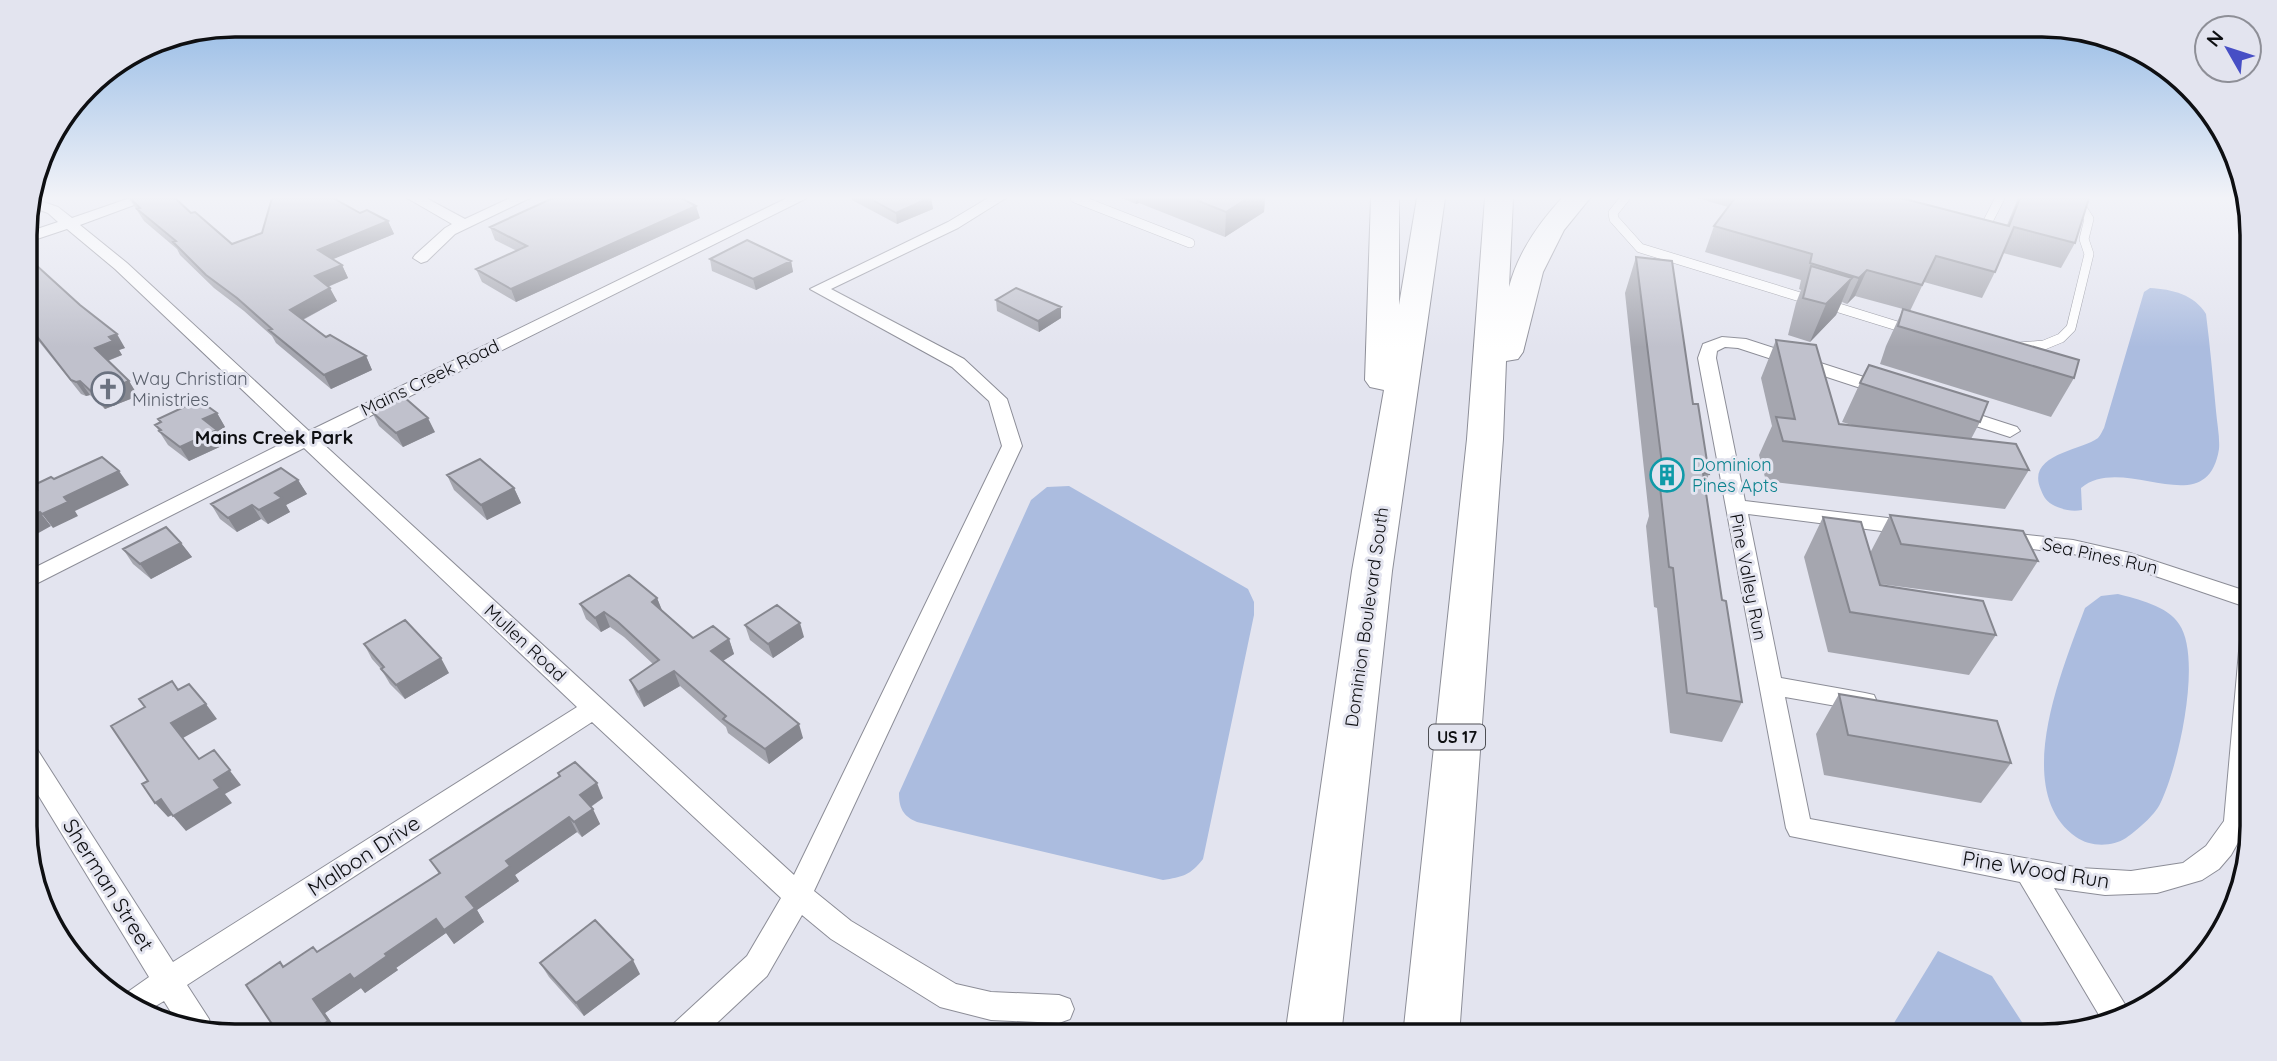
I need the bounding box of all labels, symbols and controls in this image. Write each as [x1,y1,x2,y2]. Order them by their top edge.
north arrow [2193,14,2263,84]
text: N [2201,25,2229,51]
street label: Mains Creek Road [357,334,503,421]
place label: Way Christian Ministries [132,367,248,411]
church icon: Way Christian Ministries [89,370,127,408]
district label: Mains Creek Park [195,425,353,449]
place label: Dominion Pines Apts [1692,453,1778,497]
building icon: Dominion Pines Apts [1648,456,1686,494]
street label: Dominion Boulevard South [1340,505,1393,728]
street label: Pine Valley Run [1725,512,1772,642]
street label: Sea Pines Run [2040,532,2160,579]
street label: Mullen Road [480,599,571,686]
road number: US 17 [1429,724,1485,750]
street label: Malbon Drive [302,809,425,901]
street label: Sherman Street [58,814,160,955]
street label: Pine Wood Run [1961,845,2112,893]

